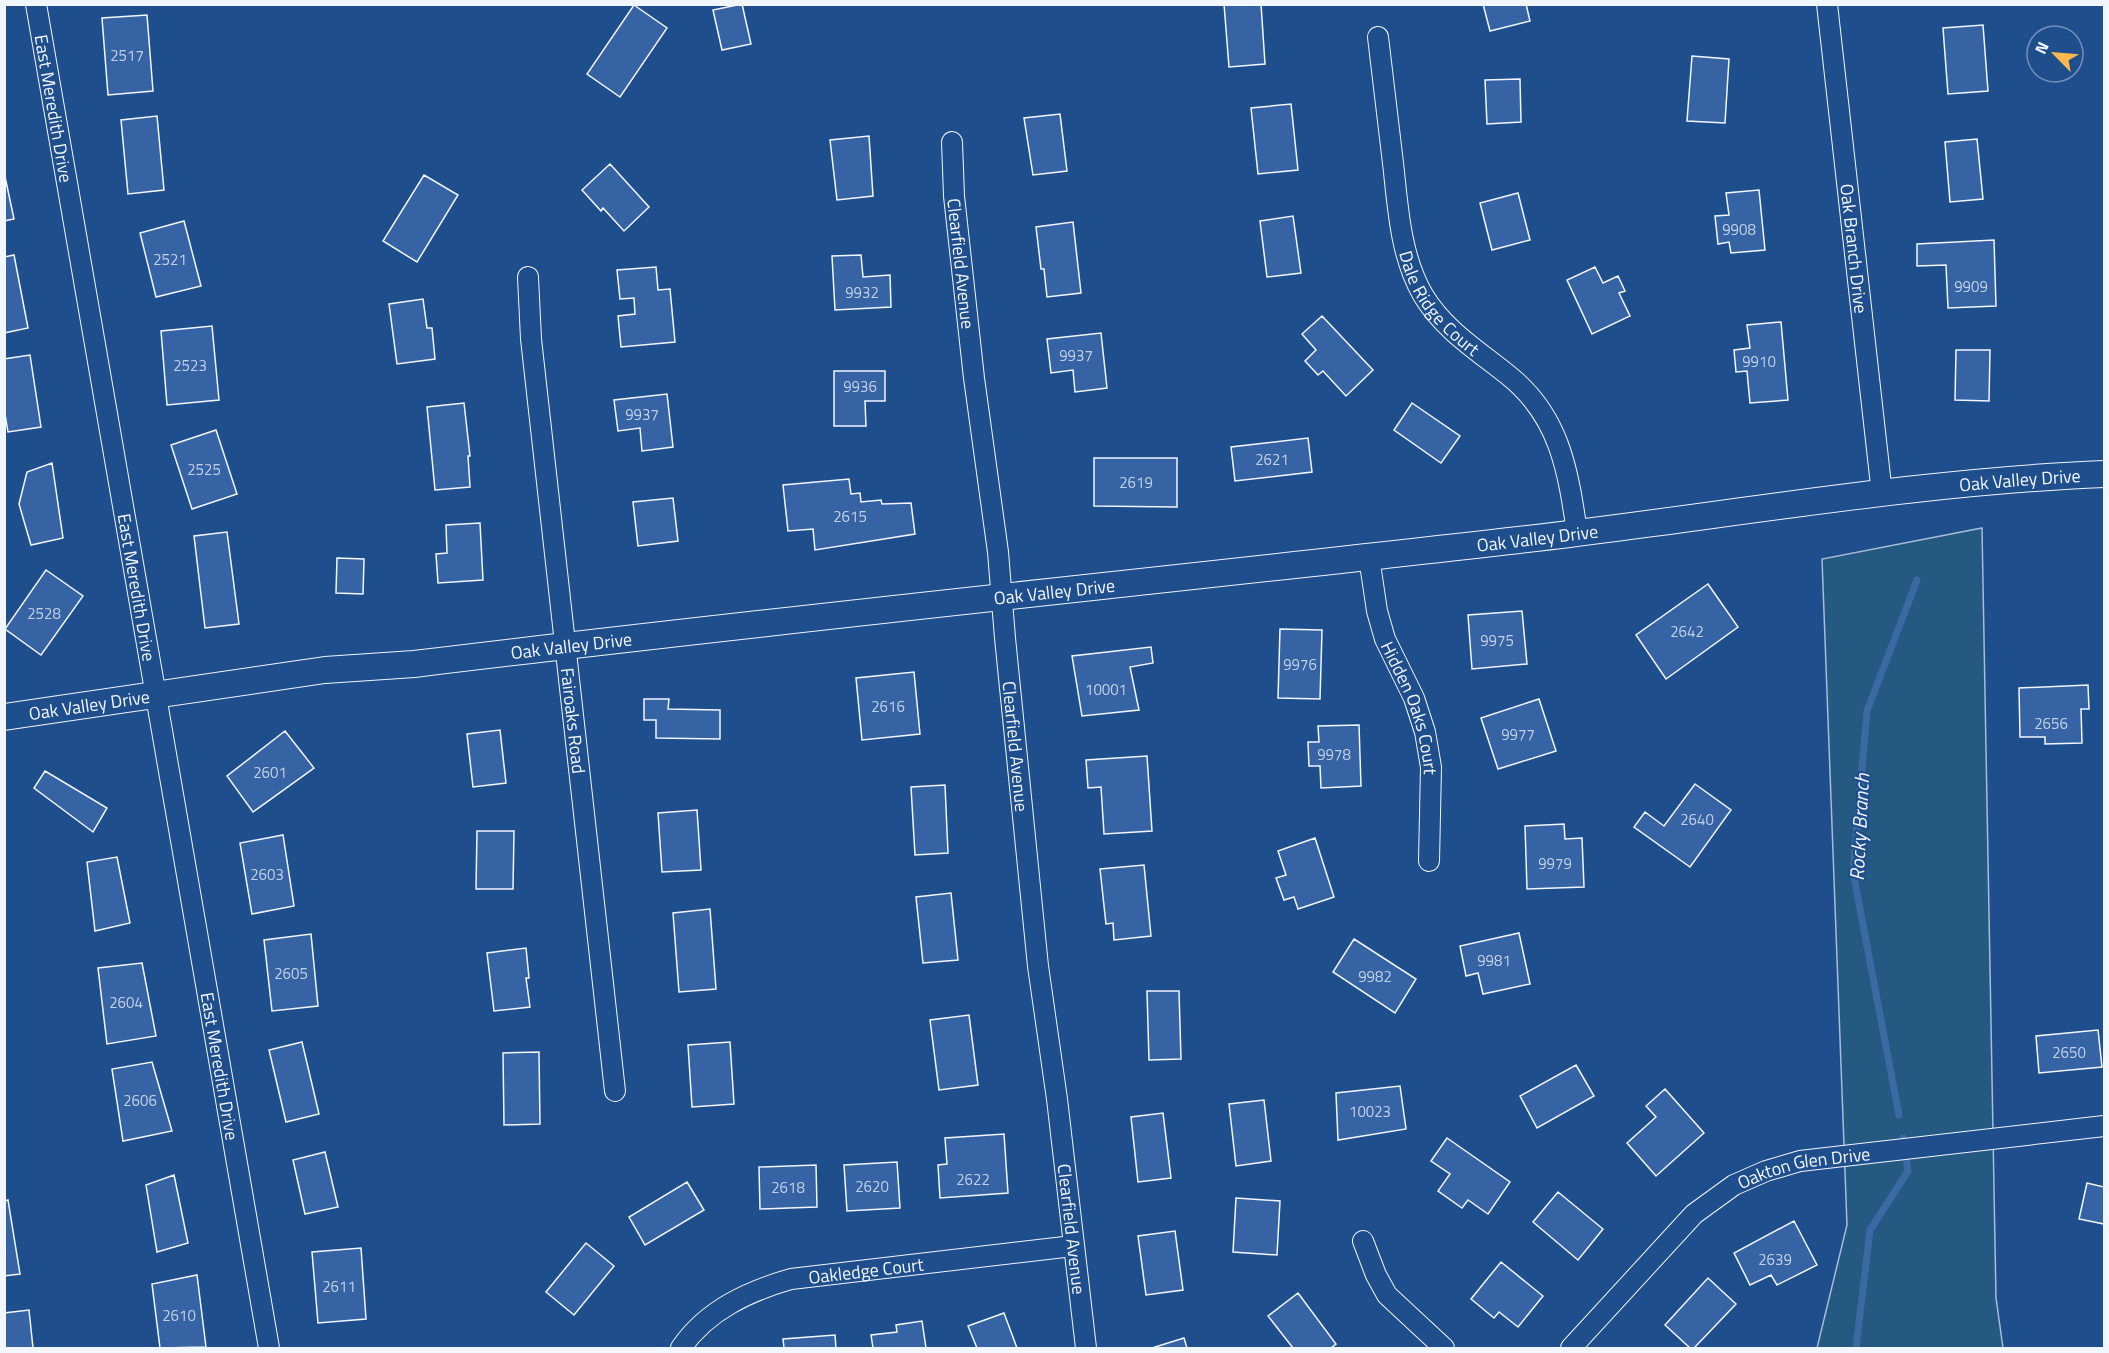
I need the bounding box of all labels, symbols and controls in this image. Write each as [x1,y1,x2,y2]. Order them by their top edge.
north arrow [2025,24,2085,84]
street label: East Meredith Drive [28,32,80,185]
text: N [2028,38,2055,58]
house number: 2517 [110,44,144,67]
street label: Oak Branch Drive [1834,182,1875,315]
street label: Clearfield Avenue [941,197,982,330]
house number: 9908 [1722,218,1756,241]
street label: Dale Ridge Court [1393,247,1486,362]
house number: 2521 [153,248,187,271]
house number: 9909 [1954,275,1988,298]
house number: 9932 [845,281,879,304]
house number: 9937 [1059,344,1093,367]
house number: 9910 [1742,350,1776,373]
house number: 2523 [173,354,207,377]
house number: 9936 [843,375,877,398]
house number: 9937 [625,403,659,426]
house number: 2621 [1255,448,1289,471]
house number: 2525 [187,458,221,481]
street label: Oak Valley Drive [1958,462,2081,498]
house number: 2619 [1119,471,1153,494]
house number: 2615 [833,505,867,528]
street label: East Meredith Drive [111,511,163,663]
street label: Oak Valley Drive [1475,517,1600,558]
street label: Oak Valley Drive [992,571,1116,611]
house number: 2528 [27,602,61,625]
house number: 2642 [1670,620,1704,643]
street label: Oak Valley Drive [509,625,633,666]
house number: 9975 [1480,629,1514,652]
street label: Hidden Oaks Court [1375,636,1445,776]
house number: 9976 [1283,653,1317,676]
street label: Fairoaks Road [554,666,593,775]
house number: 10001 [1085,678,1127,701]
street label: Clearfield Avenue [996,680,1036,813]
street label: Oak Valley Drive [27,682,151,727]
house number: 2616 [871,695,905,718]
house number: 2656 [2034,712,2068,735]
house number: 9977 [1501,723,1535,746]
house number: 9978 [1317,743,1351,766]
house number: 2601 [253,761,287,784]
water label: Rocky Branch [1841,772,1877,881]
house number: 2640 [1680,808,1714,831]
house number: 9979 [1538,852,1572,875]
house number: 2603 [250,863,284,886]
house number: 9981 [1477,949,1511,972]
house number: 2605 [274,962,308,985]
house number: 9982 [1358,965,1392,988]
street label: East Meredith Drive [194,990,246,1142]
house number: 2604 [109,991,143,1014]
house number: 2650 [2052,1041,2086,1064]
house number: 2606 [123,1089,157,1112]
house number: 10023 [1349,1100,1391,1123]
street label: Oakton Glen Drive [1733,1140,1872,1196]
street label: Clearfield Avenue [1051,1162,1093,1296]
house number: 2622 [956,1168,990,1191]
house number: 2620 [855,1175,889,1198]
house number: 2618 [771,1176,805,1199]
house number: 2639 [1758,1248,1792,1271]
street label: Oakledge Court [807,1250,926,1290]
house number: 2611 [322,1275,356,1298]
house number: 2610 [162,1304,196,1327]

